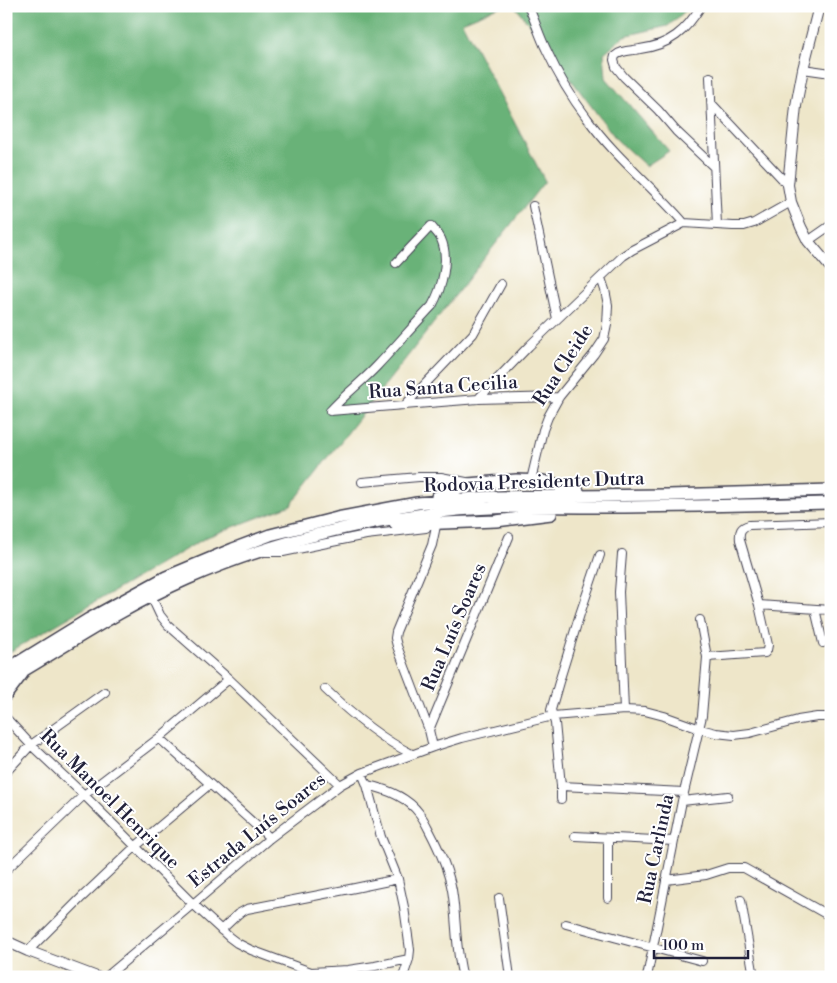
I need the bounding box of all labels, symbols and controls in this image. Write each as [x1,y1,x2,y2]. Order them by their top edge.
street label: Rua Cleide [528,320,598,410]
street label: Rua Santa Cecilia [367,370,519,404]
street label: Rodovia Presidente Dutra [423,466,645,498]
street label: Rua Luís Soares [416,559,492,695]
street label: Rua Manoel Henrique [35,724,185,874]
street label: Estrada Luís Soares [184,767,330,893]
street label: Rua Carlinda [633,792,679,906]
scale bar [654,928,748,960]
text: 100 m [662,936,704,955]

